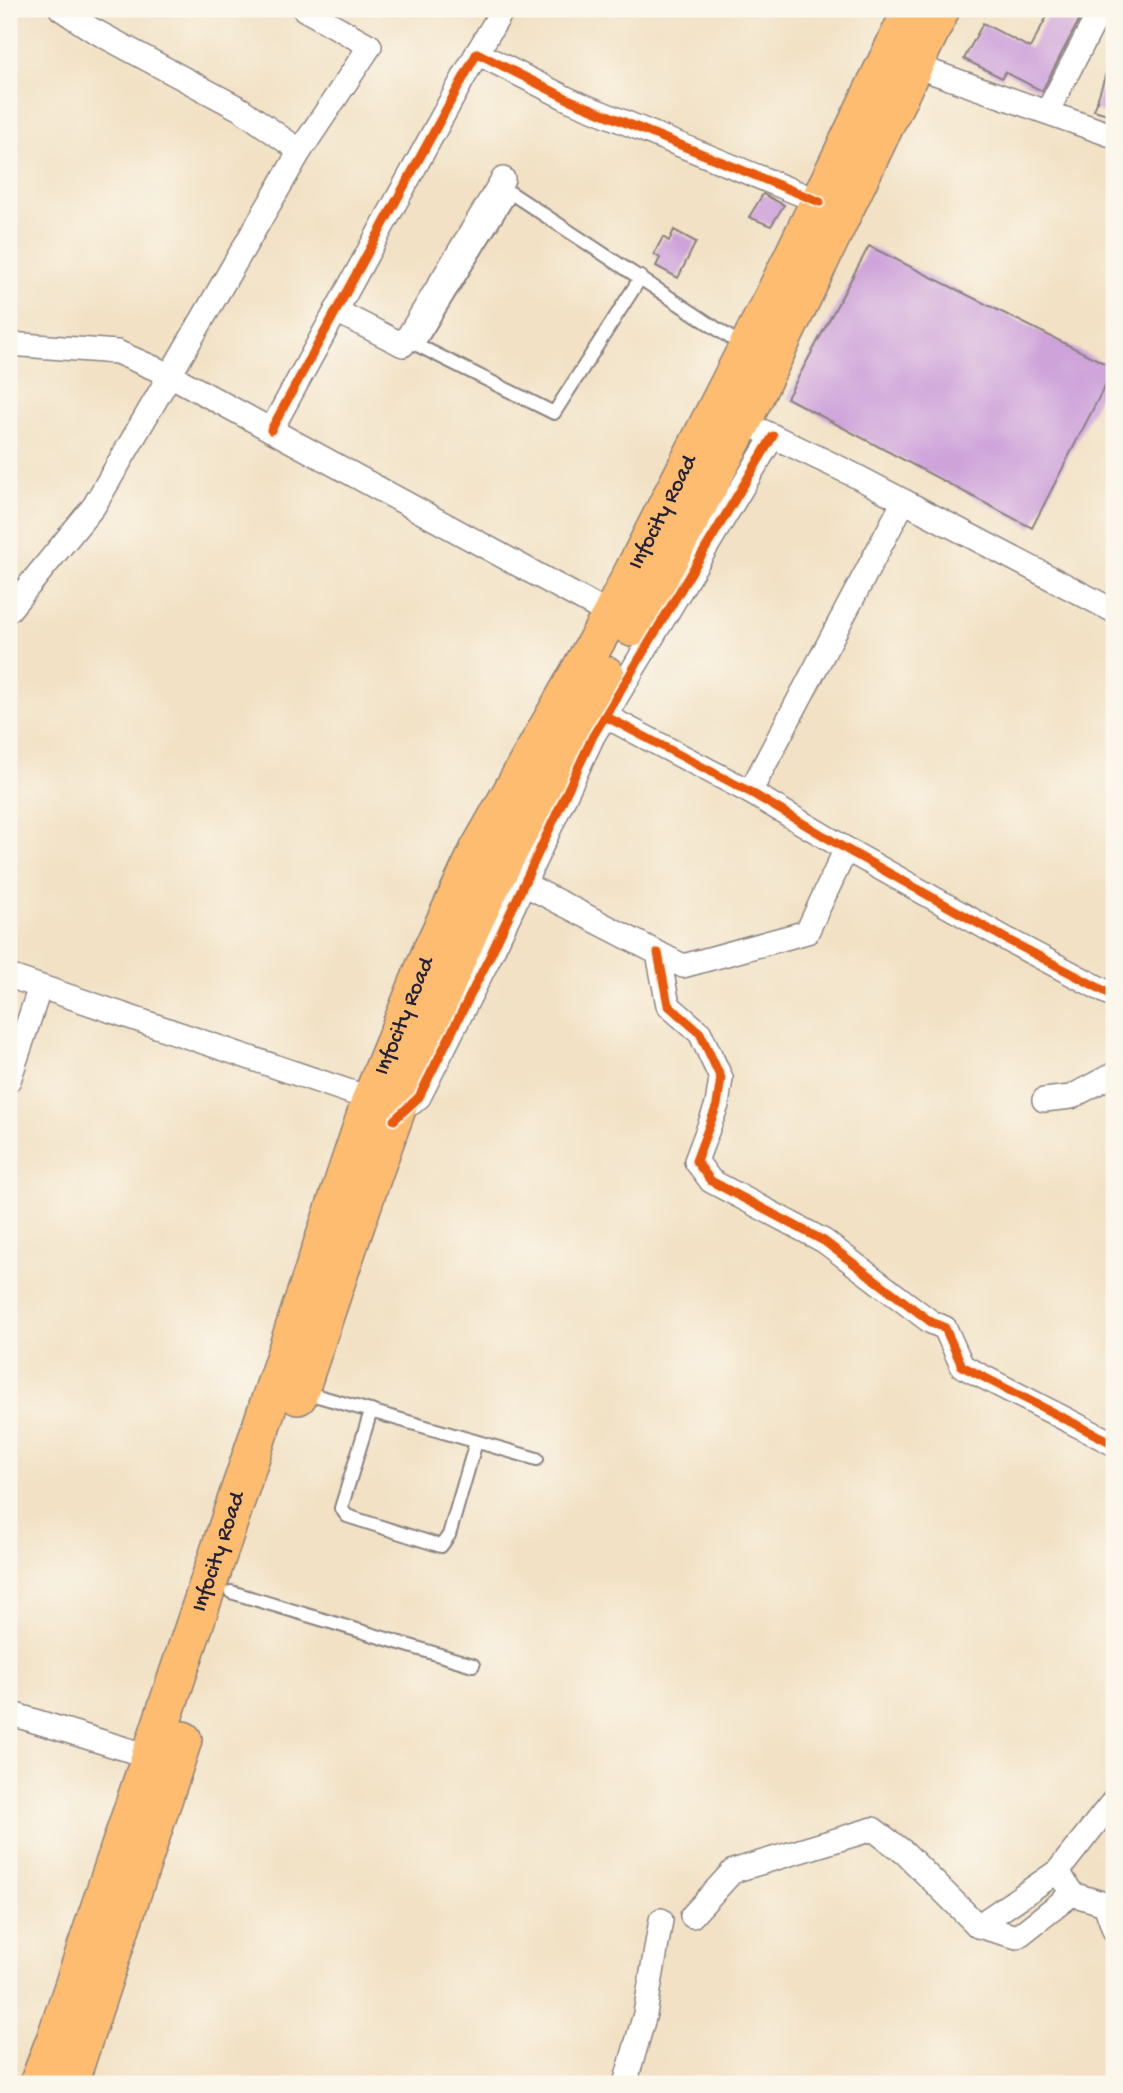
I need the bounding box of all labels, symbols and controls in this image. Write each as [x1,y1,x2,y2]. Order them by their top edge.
street label: Infocity Road [623,449,704,574]
street label: Infocity Road [369,952,441,1079]
street label: Infocity Road [186,1487,252,1615]

